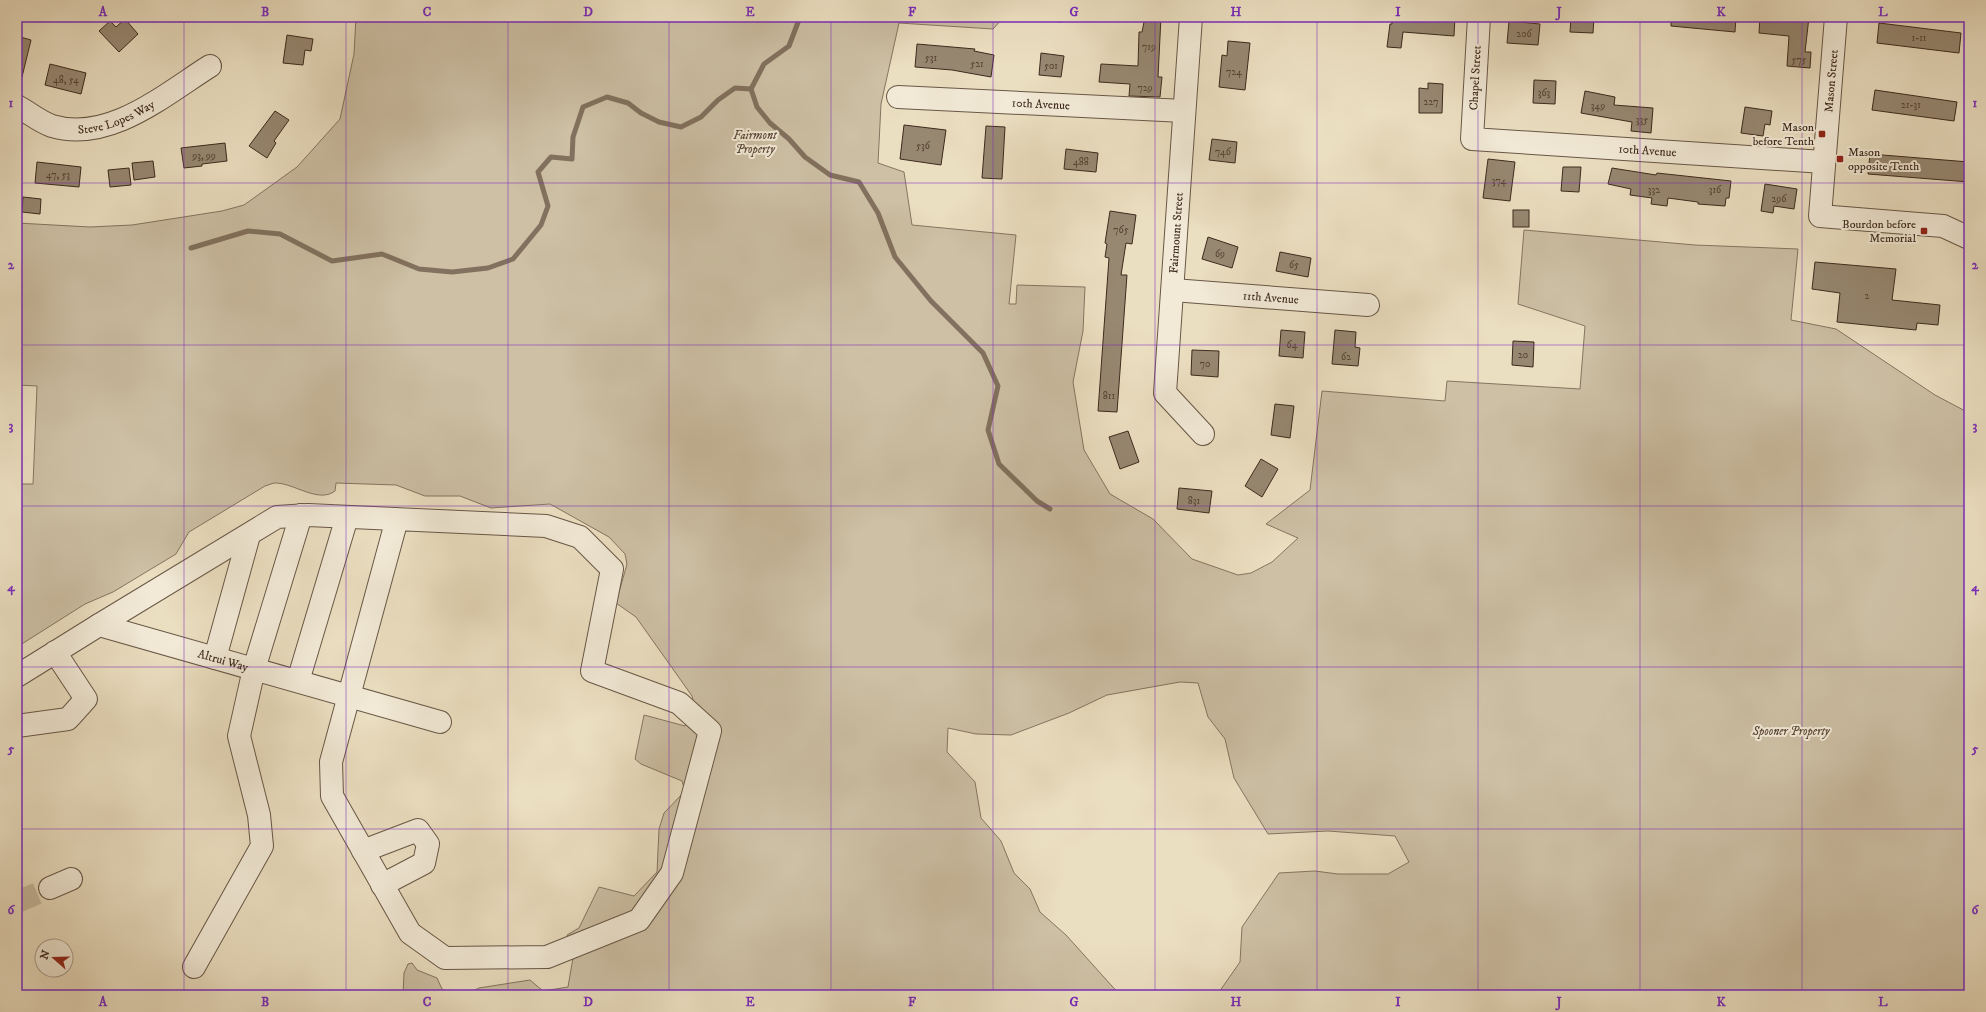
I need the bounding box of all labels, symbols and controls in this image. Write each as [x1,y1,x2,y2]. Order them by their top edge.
text: A [98,4,108,20]
text: B [261,4,269,20]
text: C [423,4,432,20]
text: D [583,4,593,20]
text: E [745,4,755,20]
text: F [908,4,917,20]
text: G [1069,4,1079,20]
text: H [1231,4,1242,20]
text: I [1395,4,1401,20]
text: J [1554,4,1562,21]
text: K [1716,4,1726,20]
text: L [1878,4,1888,20]
house number: 206 [1516,28,1533,40]
house number: 1-11 [1911,32,1927,44]
house number: 719 [1142,41,1156,53]
street label: Chapel Street [1466,45,1485,111]
street label: Mason Street [1821,49,1842,113]
house number: 531 [925,52,938,64]
house number: 575 [1791,54,1807,66]
house number: 521 [970,58,984,70]
house number: 501 [1044,60,1058,72]
house number: 724 [1226,66,1242,78]
house number: 48, 54 [53,74,79,86]
house number: 729 [1137,82,1153,94]
house number: 363 [1538,87,1551,99]
text: 1 [9,95,14,111]
text: 1 [1973,95,1978,111]
street label: 10th Avenue [1011,96,1070,113]
house number: 227 [1424,96,1438,108]
street label: Steve Lopes Way [77,97,158,138]
house number: 21-31 [1901,99,1921,111]
house number: 349 [1591,100,1605,112]
house number: 335 [1636,114,1648,126]
place label: Mason before Tenth [1753,120,1815,149]
park label: Fairmont Property [733,128,778,157]
marker: Mason before Tenth [1817,129,1827,139]
house number: 536 [916,140,931,152]
street label: 10th Avenue [1618,142,1677,160]
place label: Mason opposite Tenth [1848,145,1920,174]
house number: 746 [1215,146,1232,158]
house number: 93, 99 [191,150,216,162]
marker: Mason opposite Tenth [1835,154,1845,164]
house number: 488 [1073,156,1089,168]
house number: 47, 53 [46,169,70,181]
house number: 374 [1492,175,1507,187]
house number: 332 [1648,184,1660,196]
house number: 316 [1709,184,1722,196]
street label: Fairmount Street [1166,192,1187,274]
house number: 296 [1771,193,1787,205]
place label: Bourdon before Memorial [1842,217,1916,246]
house number: 765 [1113,224,1129,236]
marker: Bourdon before Memorial [1919,226,1929,236]
house number: 69 [1215,248,1225,260]
text: 2 [8,257,15,273]
text: 2 [1972,257,1979,273]
house number: 65 [1289,259,1299,271]
street label: 11th Avenue [1242,288,1299,308]
house number: 2 [1865,290,1870,302]
house number: 64 [1287,339,1298,351]
house number: 20 [1518,349,1528,361]
house number: 62 [1341,351,1351,363]
house number: 70 [1200,358,1210,370]
house number: 811 [1103,390,1115,402]
text: 3 [9,418,14,434]
text: 3 [1973,418,1978,434]
house number: 831 [1188,495,1201,507]
text: 4 [6,579,15,596]
text: 4 [1970,579,1979,596]
street label: Altrui Way [196,646,250,675]
park label: Spooner Property [1751,724,1831,739]
text: 5 [7,741,15,757]
text: 5 [1971,741,1979,757]
text: 6 [8,902,16,918]
text: 6 [1972,902,1980,918]
north arrow [34,938,74,978]
text: N [37,948,54,962]
text: A [98,994,108,1010]
text: B [261,994,269,1010]
text: C [423,994,432,1010]
text: D [583,994,593,1010]
text: E [745,994,755,1010]
text: F [908,994,917,1010]
text: G [1069,994,1079,1010]
text: H [1231,994,1242,1010]
text: I [1395,994,1401,1010]
text: J [1554,994,1562,1011]
text: K [1716,994,1726,1010]
text: L [1878,994,1888,1010]

